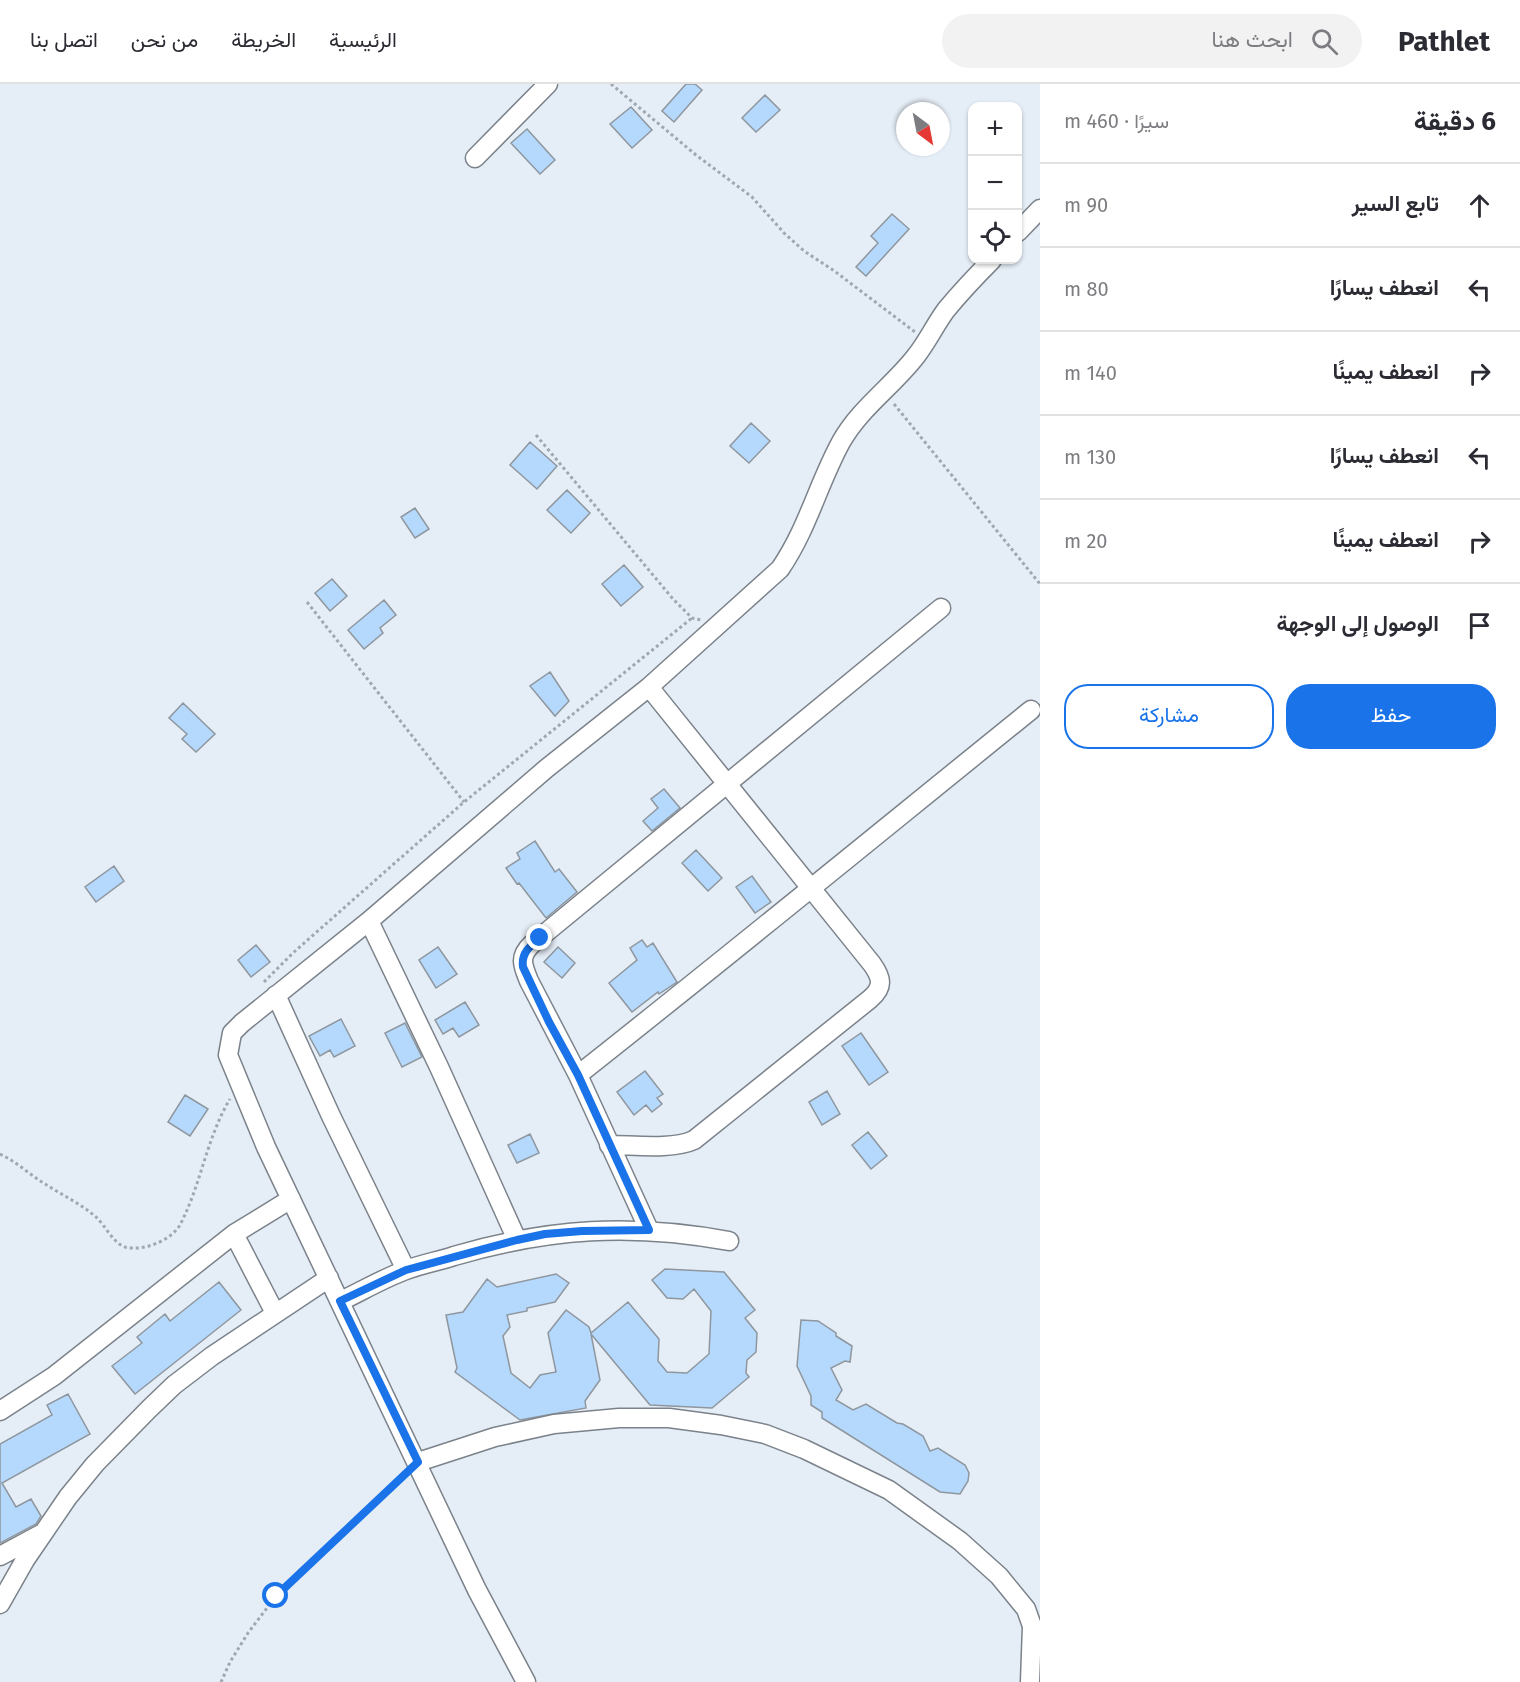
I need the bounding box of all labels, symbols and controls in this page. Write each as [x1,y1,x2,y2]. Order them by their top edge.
search box [942,14,1362,68]
icon: search [1308,25,1341,58]
text: Pathlet [1398,25,1490,58]
text: ابحث هنا [1212,26,1293,53]
text: اتصل بنا [30,27,98,53]
text: من نحن [131,27,198,53]
text: الخريطة [231,27,296,53]
text: الرئيسية [329,27,397,53]
north arrow [896,102,950,156]
map controls [968,102,1022,264]
button: + [968,102,1022,156]
text: 6 دقيقة [1414,106,1496,137]
text: سيرًا · 460 m [1064,109,1169,133]
button: − [968,156,1022,210]
icon: ahead [1463,189,1496,222]
text: تابع السير [1352,190,1439,217]
text: 90 m [1064,193,1108,217]
button: locate [968,210,1022,264]
icon: left [1463,273,1496,306]
text: انعطف يسارًا [1330,274,1439,301]
text: 80 m [1064,277,1109,301]
icon: right [1463,357,1496,390]
text: انعطف يمينًا [1332,358,1439,385]
text: 140 m [1064,361,1117,385]
icon: left [1463,441,1496,474]
text: انعطف يسارًا [1330,442,1439,469]
text: 130 m [1064,445,1116,469]
icon: right [1463,525,1496,558]
text: انعطف يمينًا [1332,526,1439,553]
text: 20 m [1064,529,1108,553]
icon: arrive [1463,609,1496,642]
text: الوصول إلى الوجهة [1276,610,1439,637]
button: مشاركة [1064,684,1274,749]
button: حفظ [1286,684,1496,749]
route end [526,924,552,950]
route start [262,1582,288,1608]

